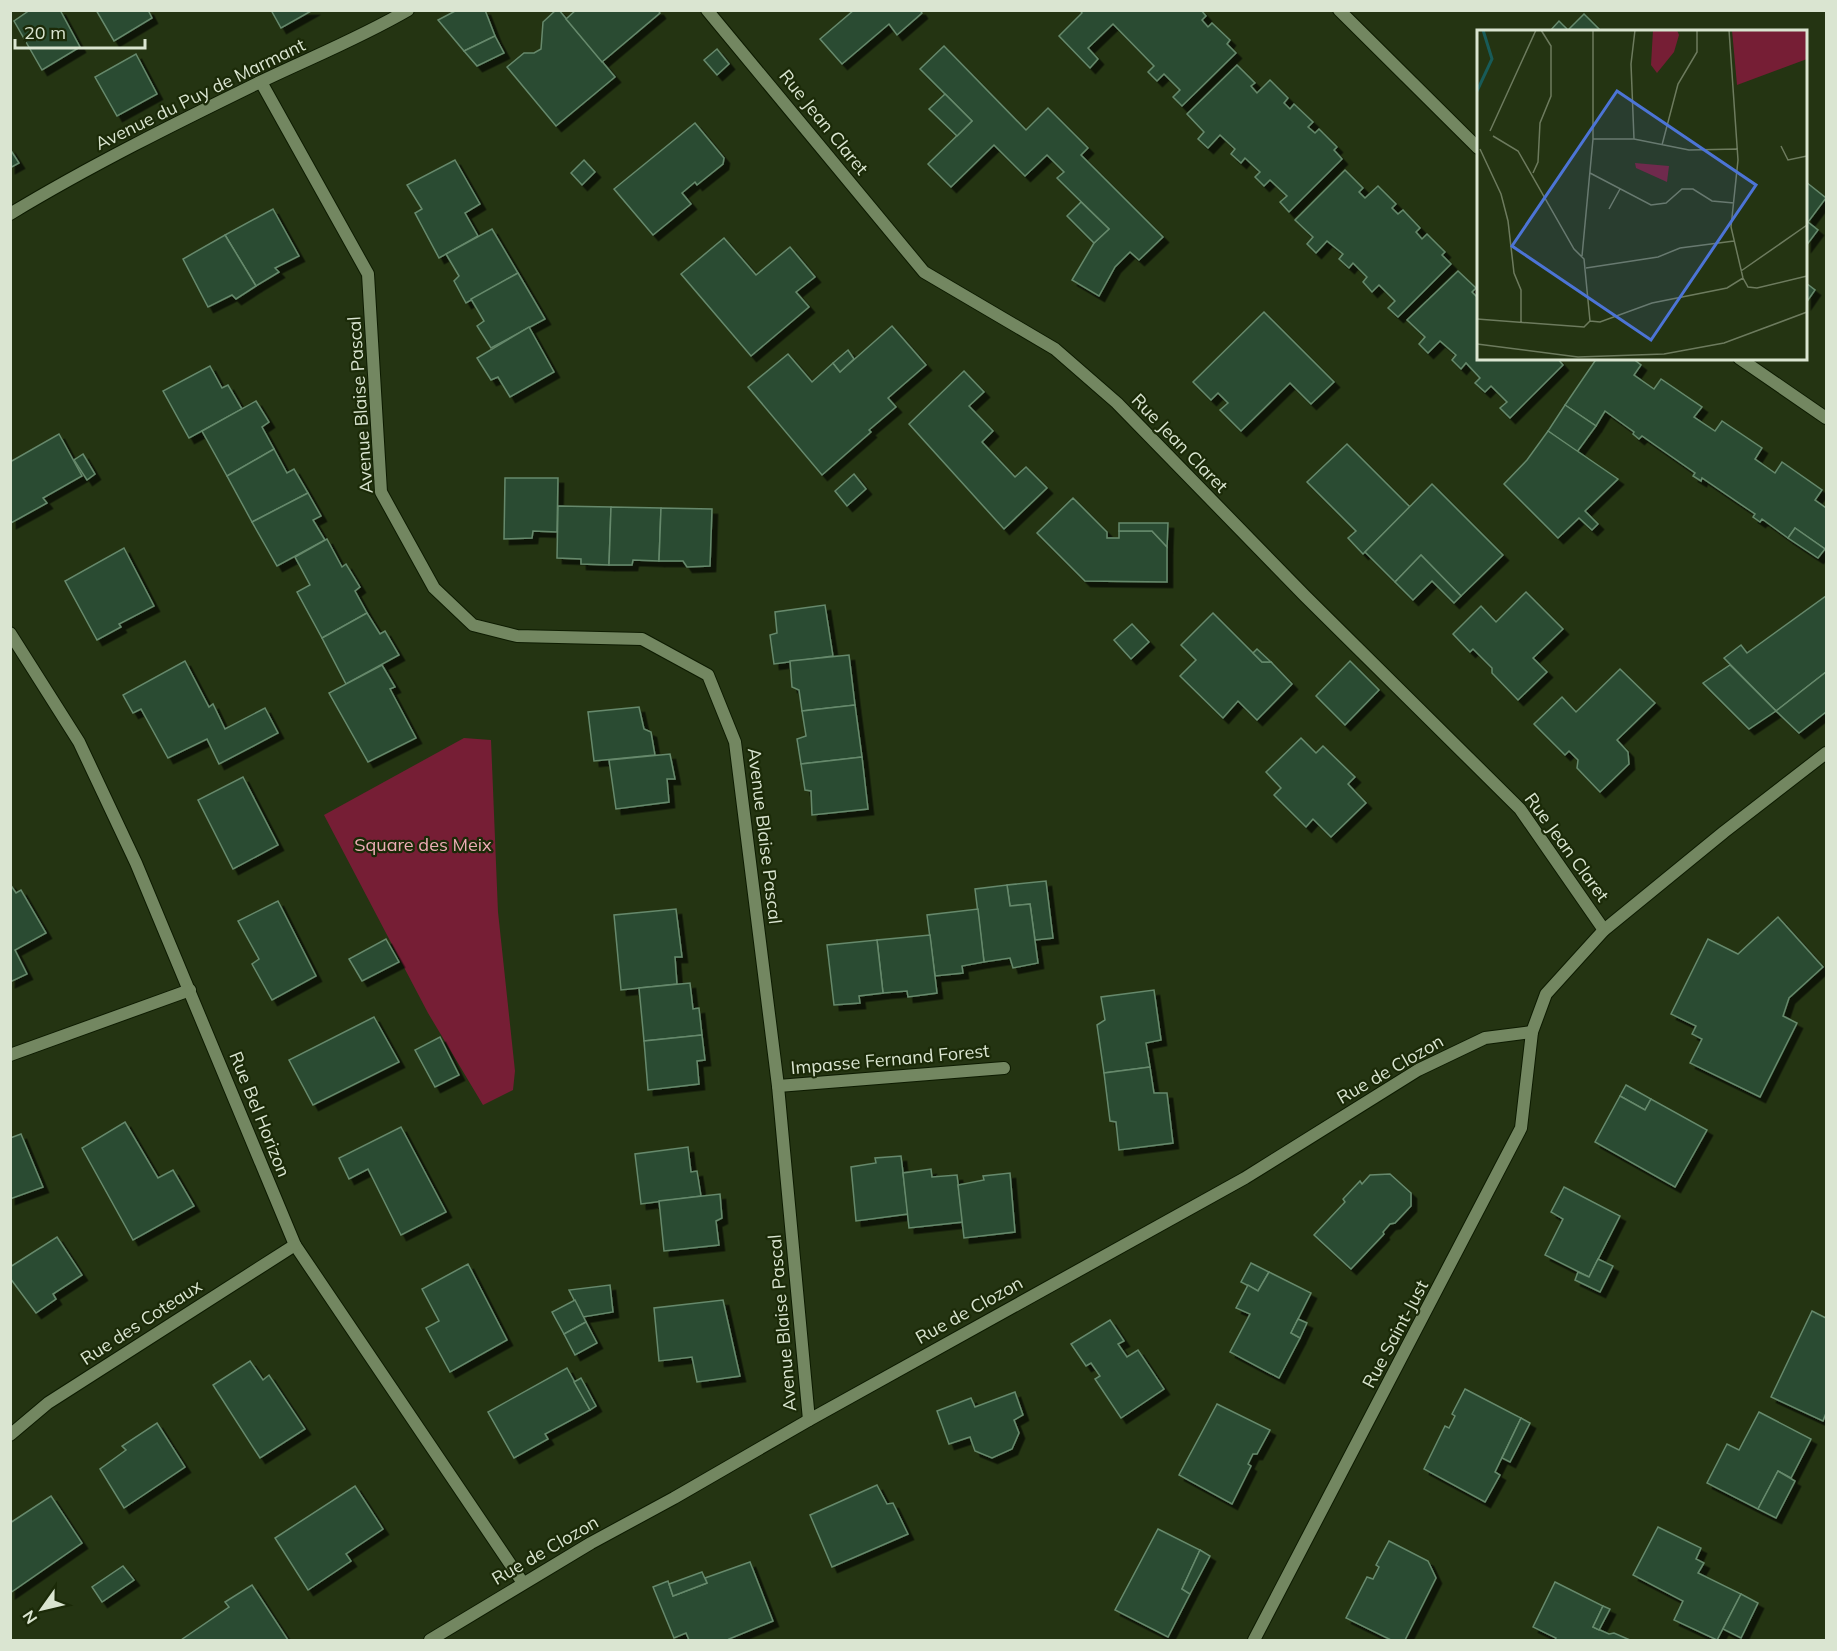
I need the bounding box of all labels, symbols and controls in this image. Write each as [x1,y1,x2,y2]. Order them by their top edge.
scale bar [15,12,146,50]
text: 20 m [24,21,66,44]
inset map [1477,30,1807,360]
street label: Avenue du Puy de Marmant [91,33,309,155]
street label: Rue Jean Claret [774,65,874,179]
street label: Avenue Blaise Pascal [342,316,378,494]
street label: Rue Jean Claret [1127,389,1233,497]
street label: Avenue Blaise Pascal [743,747,787,925]
street label: Rue Jean Claret [1520,788,1614,906]
park label: Square des Meix [354,833,492,856]
street label: Rue de Clozon [1333,1029,1447,1109]
street label: Impasse Fernand Forest [790,1039,990,1079]
street label: Rue Bel Horizon [224,1048,296,1180]
street label: Avenue Blaise Pascal [763,1234,801,1412]
street label: Rue de Clozon [911,1271,1027,1349]
street label: Rue des Coteaux [76,1274,206,1370]
street label: Rue Saint-Just [1357,1276,1433,1392]
street label: Rue de Clozon [488,1510,602,1590]
north arrow [12,1579,72,1639]
text: N [18,1607,41,1628]

